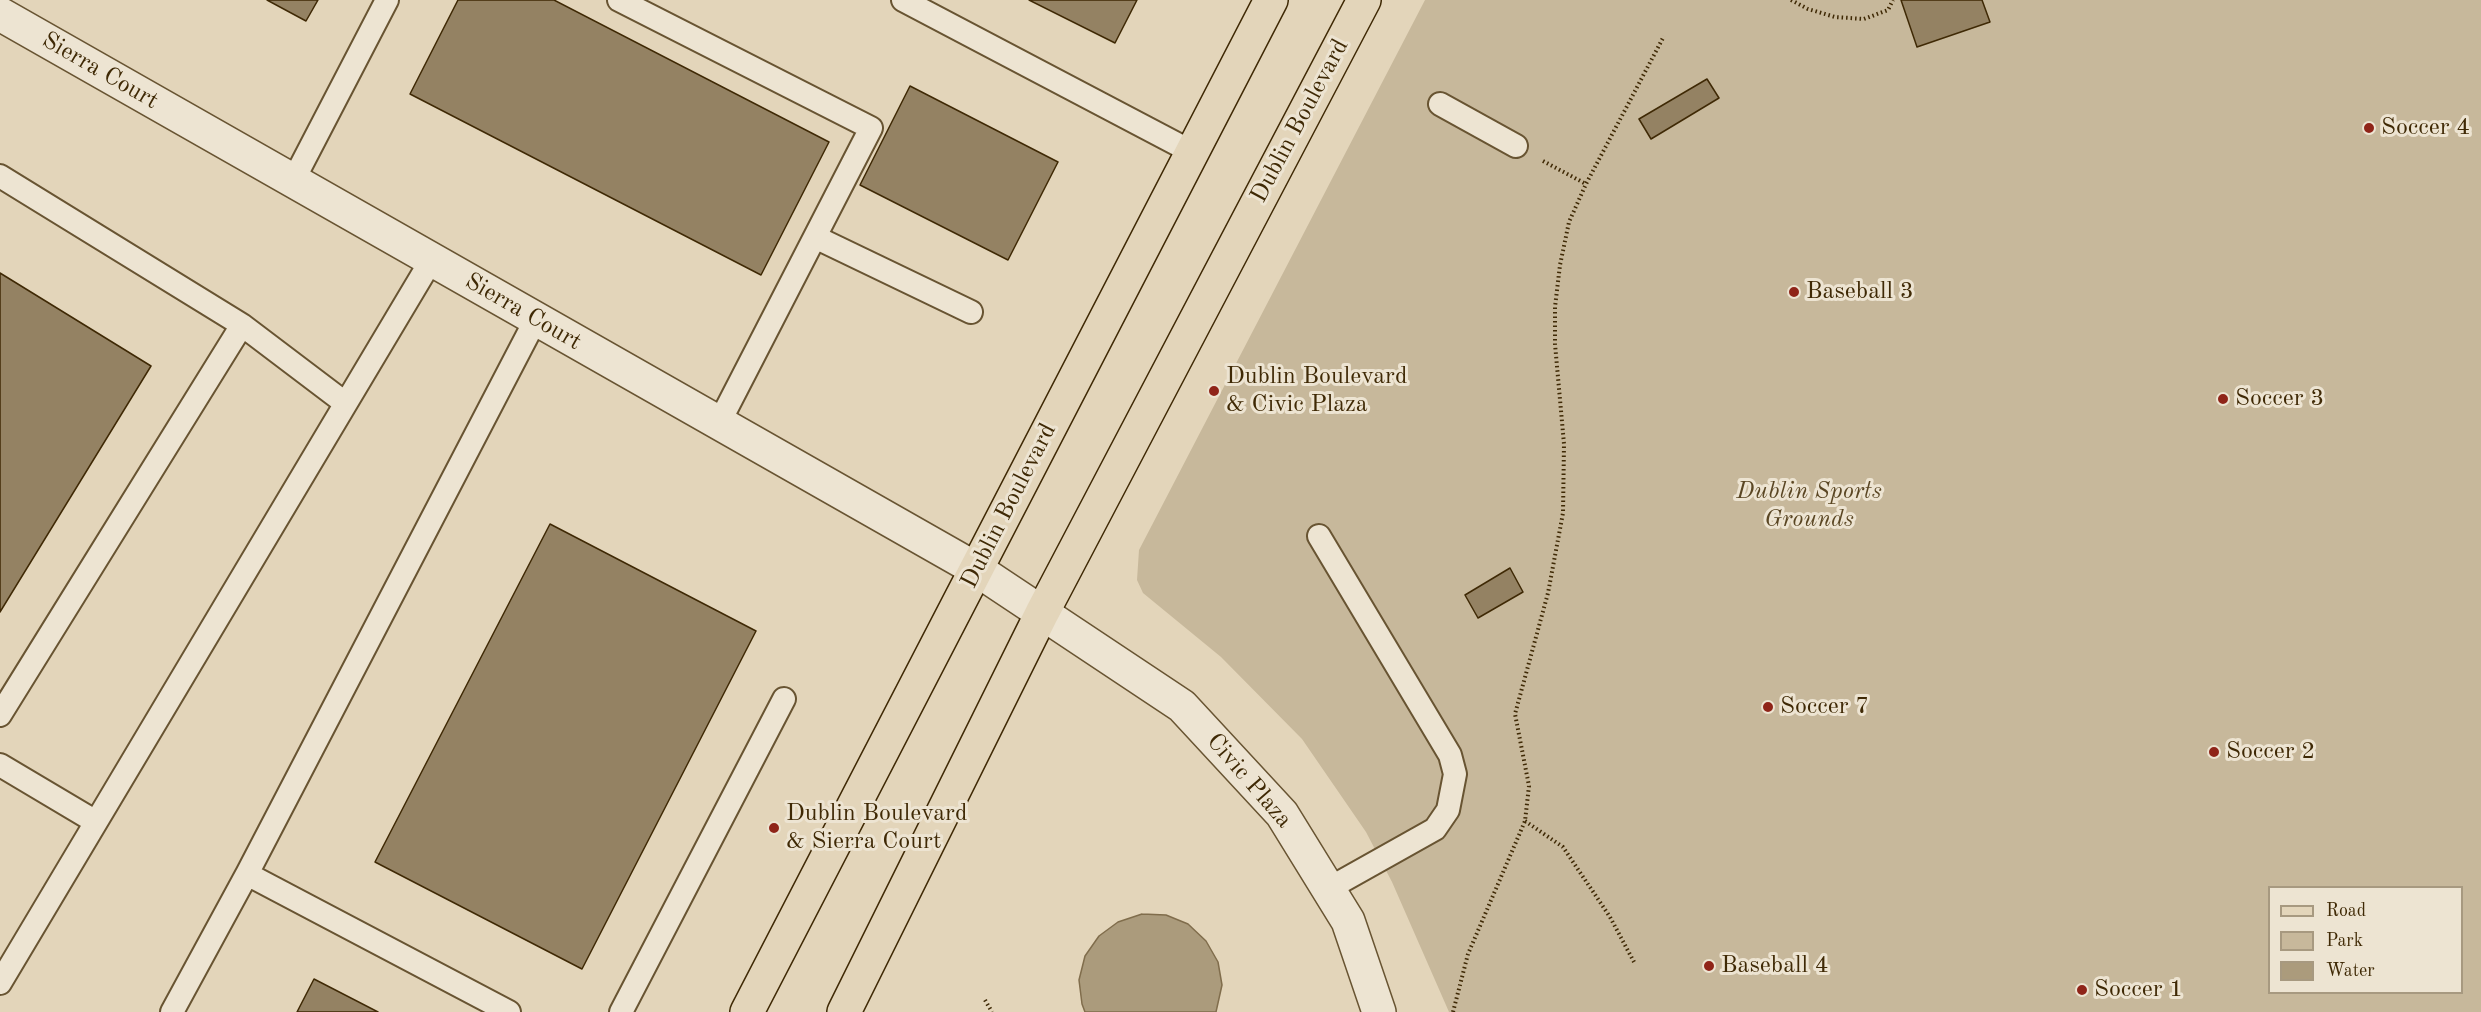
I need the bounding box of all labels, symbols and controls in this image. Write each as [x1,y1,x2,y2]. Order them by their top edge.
street label: Sierra Court [37,26,163,116]
street label: Dublin Boulevard [1245,34,1355,208]
place label: Soccer 4 [2381,114,2470,142]
marker: Soccer 4 [2362,121,2376,135]
street label: Sierra Court [460,267,586,357]
place label: Baseball 3 [1806,278,1914,306]
marker: Baseball 3 [1787,285,1801,299]
place label: Dublin Boulevard & Civic Plaza [1226,363,1407,419]
marker: Dublin Boulevard & Civic Plaza [1207,384,1221,398]
place label: Soccer 3 [2235,385,2324,413]
marker: Soccer 3 [2216,392,2230,406]
street label: Dublin Boulevard [955,419,1063,593]
park label: Dublin Sports Grounds [1736,478,1882,534]
place label: Soccer 7 [1780,693,1869,721]
marker: Soccer 7 [1761,700,1775,714]
street label: Civic Plaza [1200,728,1298,834]
place label: Soccer 2 [2226,738,2315,766]
marker: Soccer 2 [2207,745,2221,759]
place label: Dublin Boulevard & Sierra Court [786,800,967,856]
marker: Dublin Boulevard & Sierra Court [767,821,781,835]
legend [2268,886,2463,994]
text: Road [2326,902,2366,920]
text: Park [2326,932,2363,950]
place label: Baseball 4 [1721,952,1829,980]
marker: Baseball 4 [1702,959,1716,973]
text: Water [2326,962,2375,980]
place label: Soccer 1 [2094,976,2183,1004]
marker: Soccer 1 [2075,983,2089,997]

